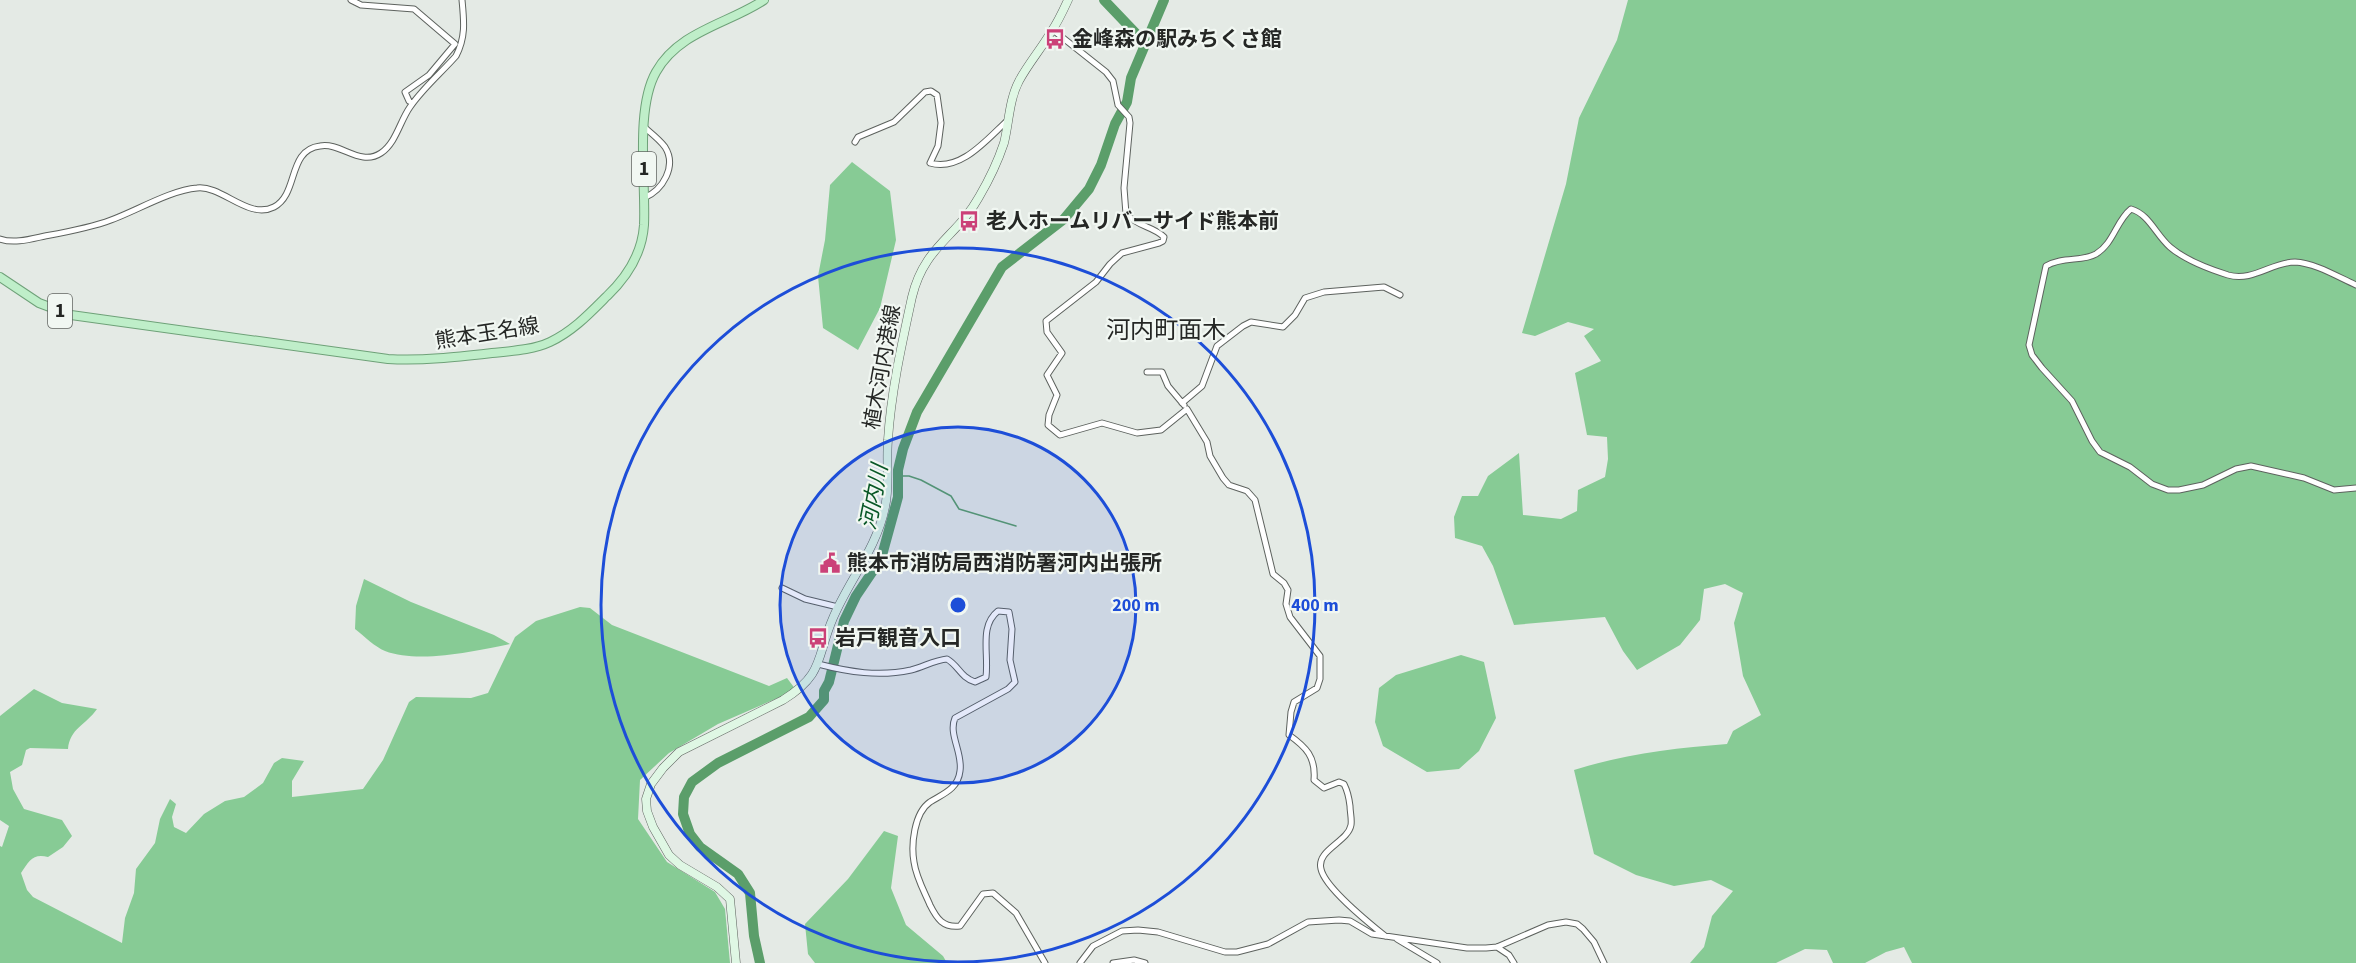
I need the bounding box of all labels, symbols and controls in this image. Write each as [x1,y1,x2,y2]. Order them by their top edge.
place label: 金峰森の駅みちくさ館 [1072,24,1282,54]
bus stop icon: 金峰森の駅みちくさ館 [1043,27,1067,51]
road number: 1 [632,152,656,186]
place label: 老人ホームリバーサイド熊本前 [986,206,1279,236]
bus stop icon: 老人ホームリバーサイド熊本前 [957,209,981,233]
road number: 1 [48,294,72,328]
street label: 植木河内港線 [856,302,908,432]
street label: 熊本玉名線 [433,310,541,356]
district label: 河内町面木 [1106,313,1226,348]
water label: 河内川 [852,460,896,532]
place label: 熊本市消防局西消防署河内出張所 [847,548,1162,578]
public building icon: 熊本市消防局西消防署河内出張所 [818,551,842,575]
text: 200 m [1112,593,1160,618]
text: 400 m [1291,593,1339,618]
centre of rings [948,595,968,615]
place label: 岩戸観音入口 [835,623,961,653]
bus stop icon: 岩戸観音入口 [806,626,830,650]

